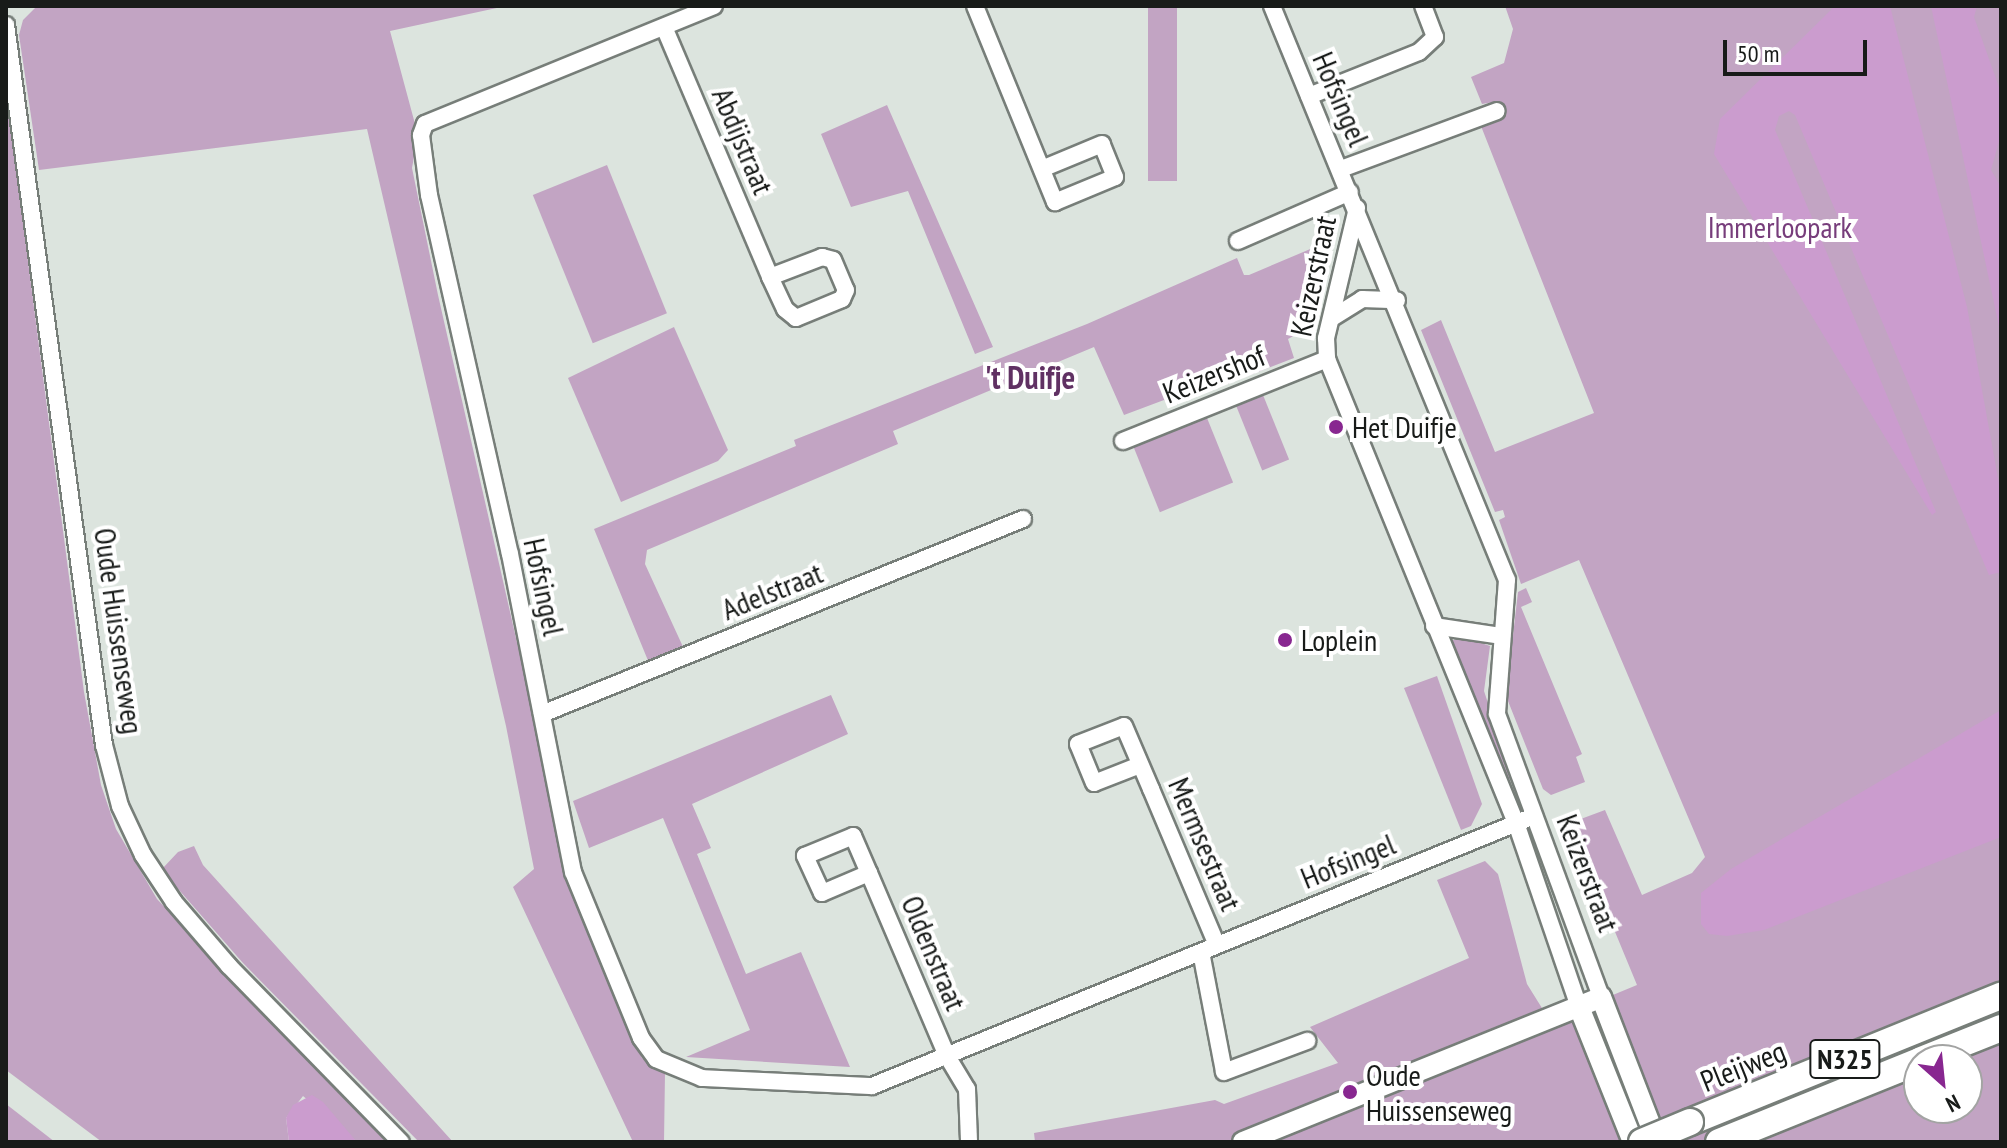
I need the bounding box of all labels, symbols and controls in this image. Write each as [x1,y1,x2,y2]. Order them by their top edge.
scale bar [1727,24,1871,74]
text: 50 m [1737,38,1779,69]
street label: Hofsingel [1305,47,1377,151]
street label: Abdijstraat [705,82,781,200]
park label: Immerloopark [1708,209,1852,245]
street label: Keizerstraat [1283,212,1343,340]
street label: Keizershof [1158,337,1270,411]
district label: 't Duifje [985,358,1075,396]
place label: Het Duifje [1352,409,1457,445]
marker: Het Duifje [1327,418,1345,436]
street label: Oude Huissenseweg [87,526,151,736]
street label: Hofsingel [516,535,572,639]
street label: Adelstraat [716,555,828,627]
place label: Loplein [1301,622,1377,658]
marker: Loplein [1276,631,1294,649]
street label: Mermsestraat [1161,772,1249,916]
street label: Keizerstraat [1549,809,1627,937]
street label: Hofsingel [1296,826,1400,896]
street label: Oldenstraat [894,890,974,1016]
street label: Pleijweg [1695,1033,1791,1099]
road number: N325 [1809,1035,1881,1083]
north arrow [1903,1044,1983,1124]
place label: Oude Huissenseweg [1366,1057,1512,1128]
marker: Oude Huissenseweg [1341,1083,1359,1101]
text: N [1941,1088,1965,1119]

